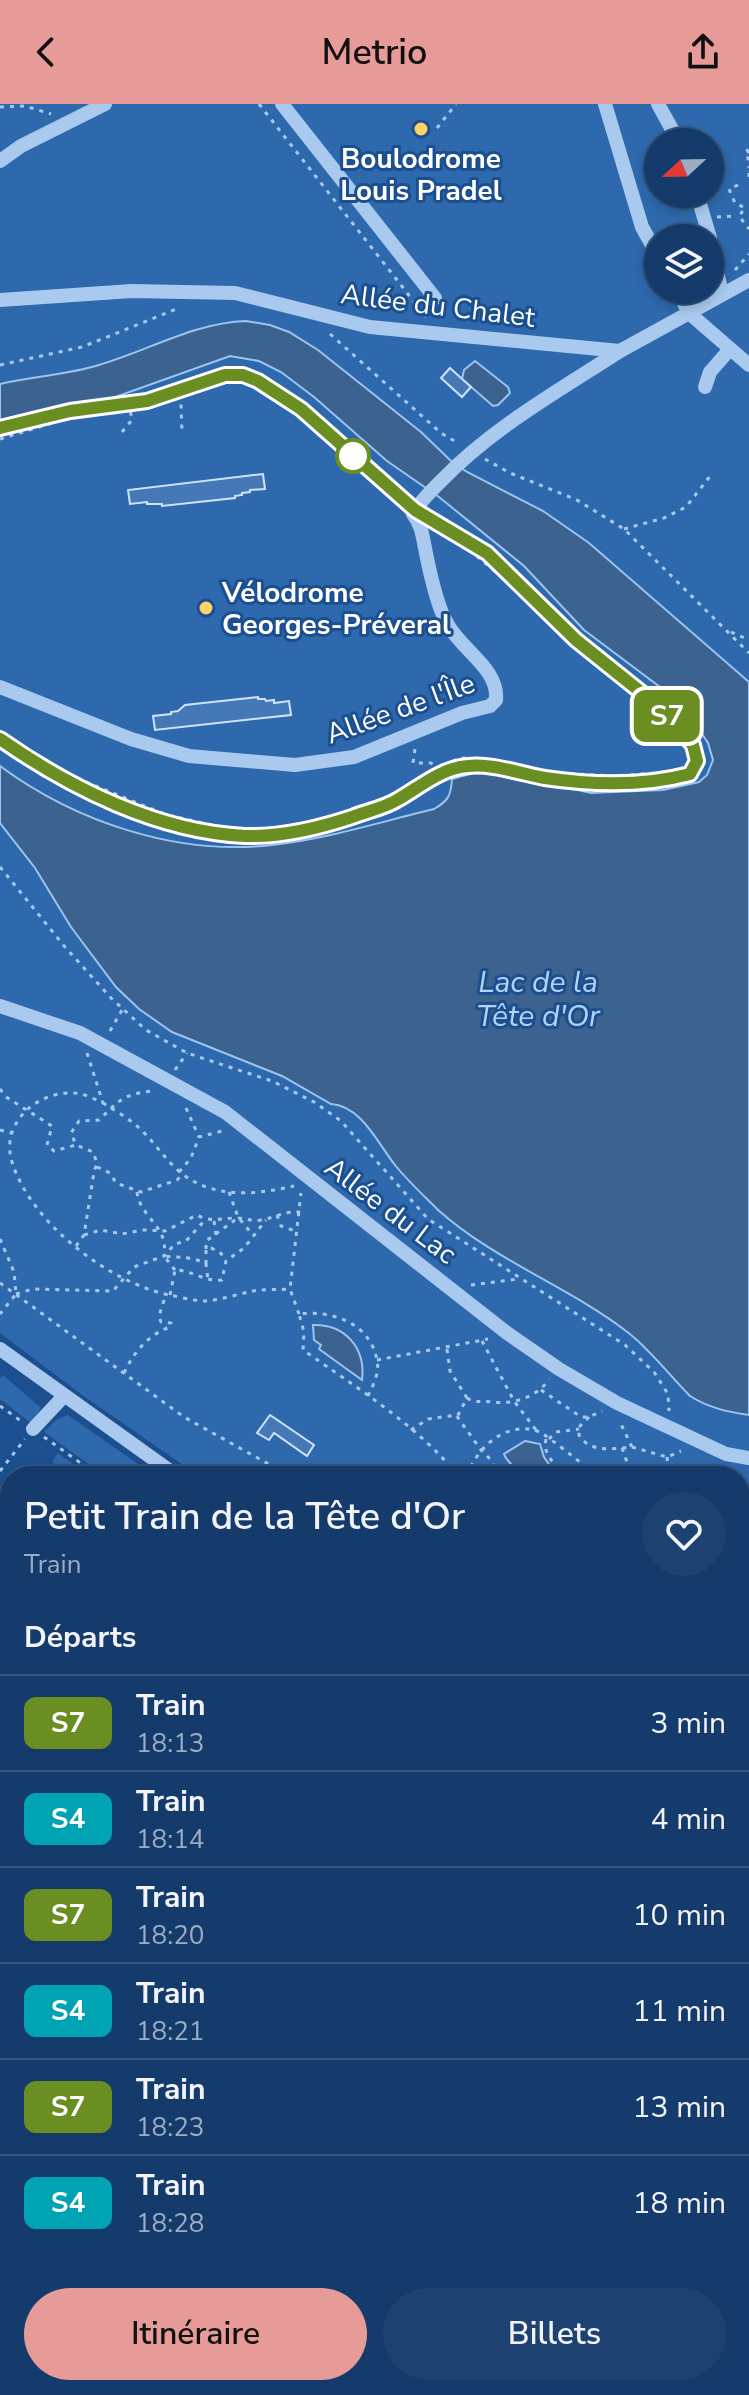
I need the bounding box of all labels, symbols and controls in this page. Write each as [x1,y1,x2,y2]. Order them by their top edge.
text: Metrio [322,28,427,77]
icon: back [24,30,68,74]
icon: share [681,30,725,74]
marker: Boulodrome Louis Pradel [412,120,430,138]
north arrow [644,128,724,208]
map controls [644,128,724,304]
place label: Boulodrome Louis Pradel [340,140,502,210]
button: layers [644,224,724,304]
street label: Allée du Chalet [339,275,537,337]
unlabelled marker [336,439,370,473]
place label: Vélodrome Georges-Préveral [221,574,451,644]
marker: Vélodrome Georges-Préveral [197,599,215,617]
street label: Allée de l'Île [321,664,480,753]
line badge: S7 [631,690,703,742]
text: S7 [650,697,684,735]
water label: Lac de la Tête d'Or [476,962,601,1037]
street label: Allée du Lac [317,1149,464,1273]
text: Petit Train de la Tête d'Or [24,1491,465,1542]
button: heart [642,1492,726,1576]
text: Train [24,1547,81,1582]
text: Départs [24,1617,136,1658]
text: Train [136,1685,206,1726]
text: 3 min [651,1703,726,1744]
text: S7 [51,1704,85,1742]
text: 18:13 [136,1726,204,1761]
text: Train [136,1781,206,1822]
text: 4 min [651,1799,726,1840]
text: S4 [51,1800,85,1838]
text: 18:14 [136,1822,204,1857]
text: Train [136,1877,206,1918]
text: 10 min [633,1895,726,1936]
text: S7 [51,1896,85,1934]
text: 18:20 [136,1918,204,1953]
text: Train [136,1973,206,2014]
text: 11 min [633,1991,726,2032]
text: S4 [51,1992,85,2030]
text: 18:21 [136,2014,204,2049]
text: Train [136,2069,206,2110]
text: 13 min [633,2087,726,2128]
text: S7 [51,2088,85,2126]
text: 18:23 [136,2110,204,2145]
text: Train [136,2165,206,2206]
text: 18 min [633,2183,726,2224]
text: S4 [51,2184,85,2222]
text: 18:28 [136,2206,204,2241]
button: Itinéraire [24,2288,367,2380]
button: Billets [383,2288,726,2380]

